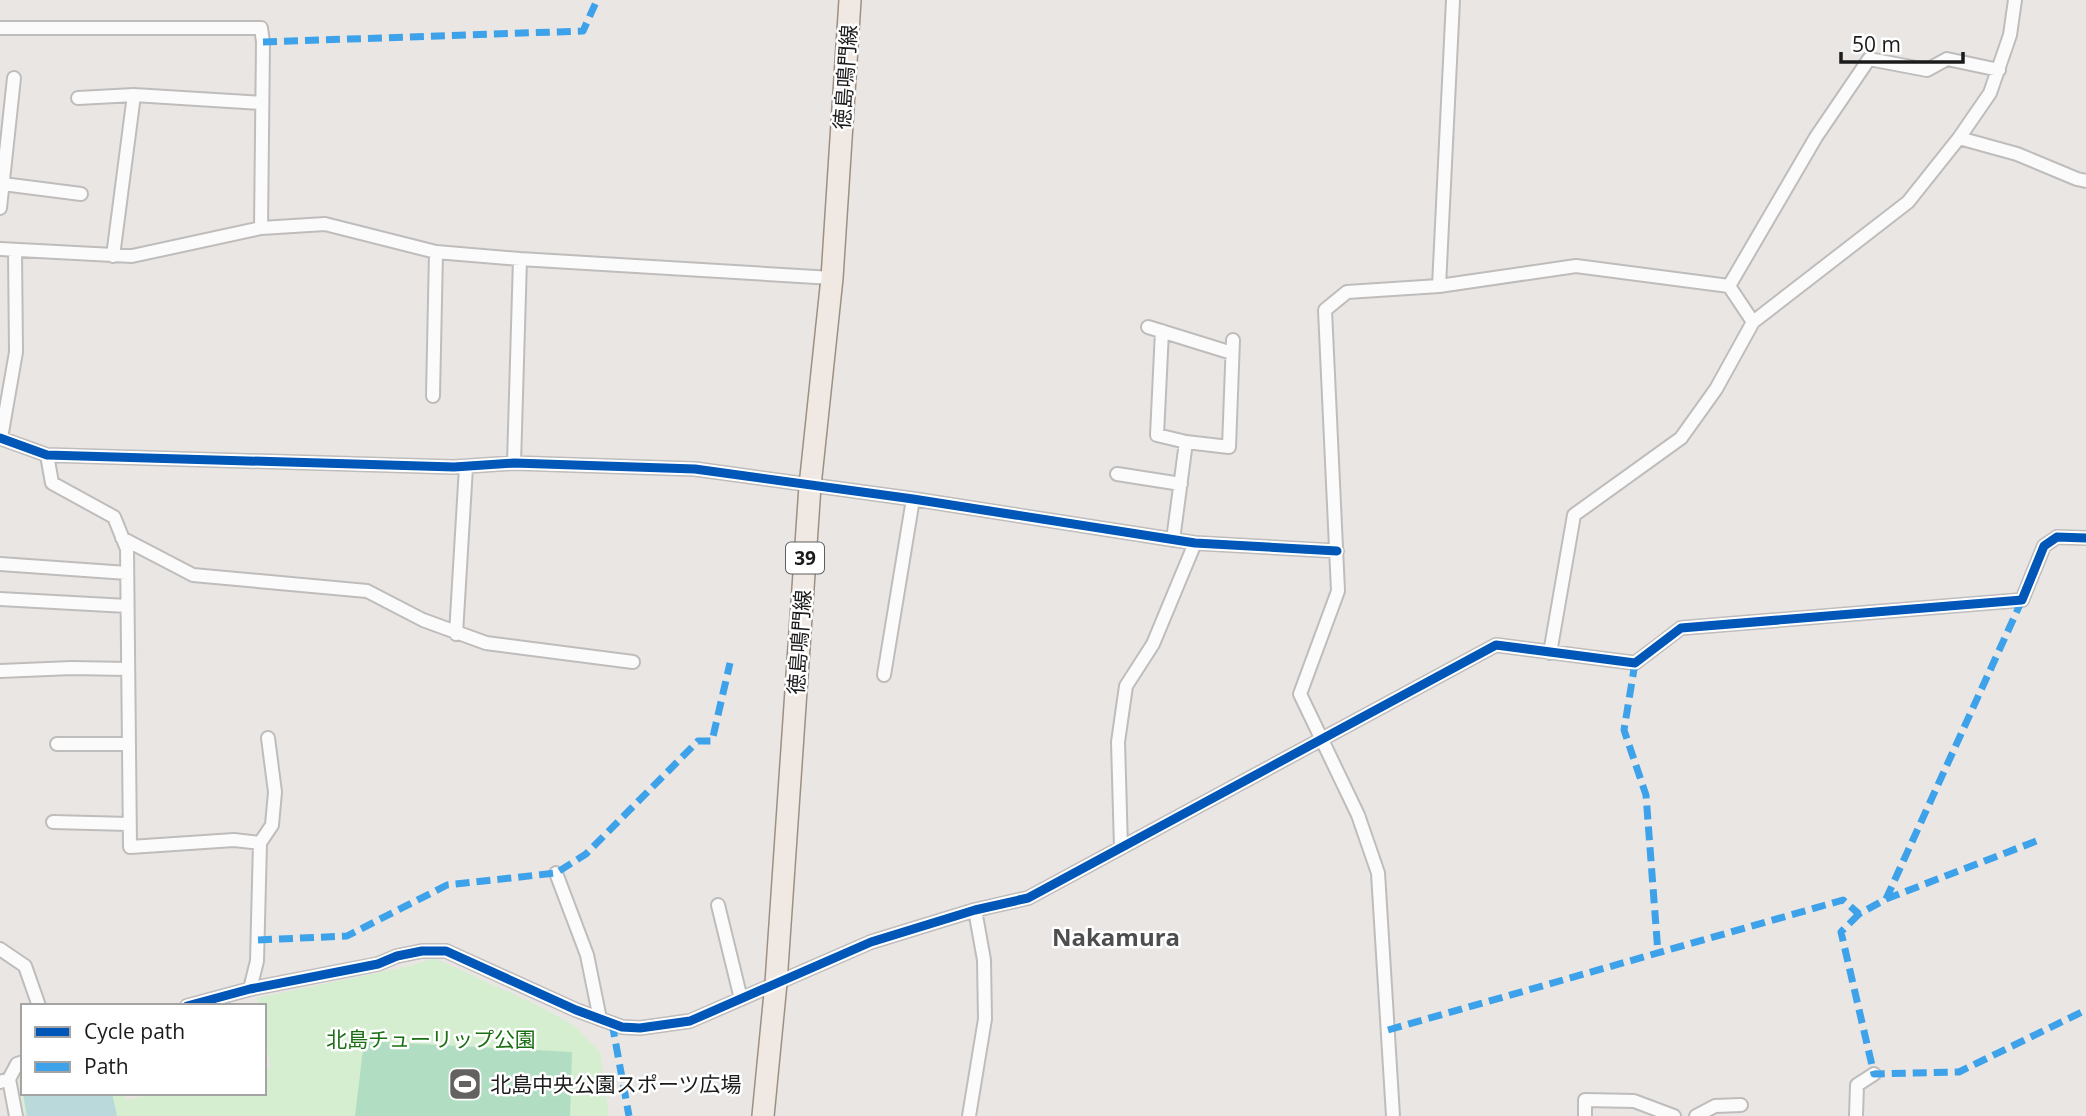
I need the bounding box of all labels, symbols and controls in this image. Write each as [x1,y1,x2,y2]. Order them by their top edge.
scale bar [1841,21,1964,65]
street label: 徳島鳴門線 [827,24,863,130]
text: 50 m [1852,30,1901,58]
road number: 39 [786,542,824,573]
street label: 徳島鳴門線 [781,589,817,695]
district label: Nakamura [1052,920,1180,953]
legend [21,1004,266,1095]
text: Cycle path [84,1017,185,1045]
park label: 北島チューリップ公園 [326,1025,536,1053]
text: Path [84,1052,129,1080]
sports icon: 北島中央公園スポーツ広場 [446,1065,484,1103]
place label: 北島中央公園スポーツ広場 [490,1070,742,1098]

